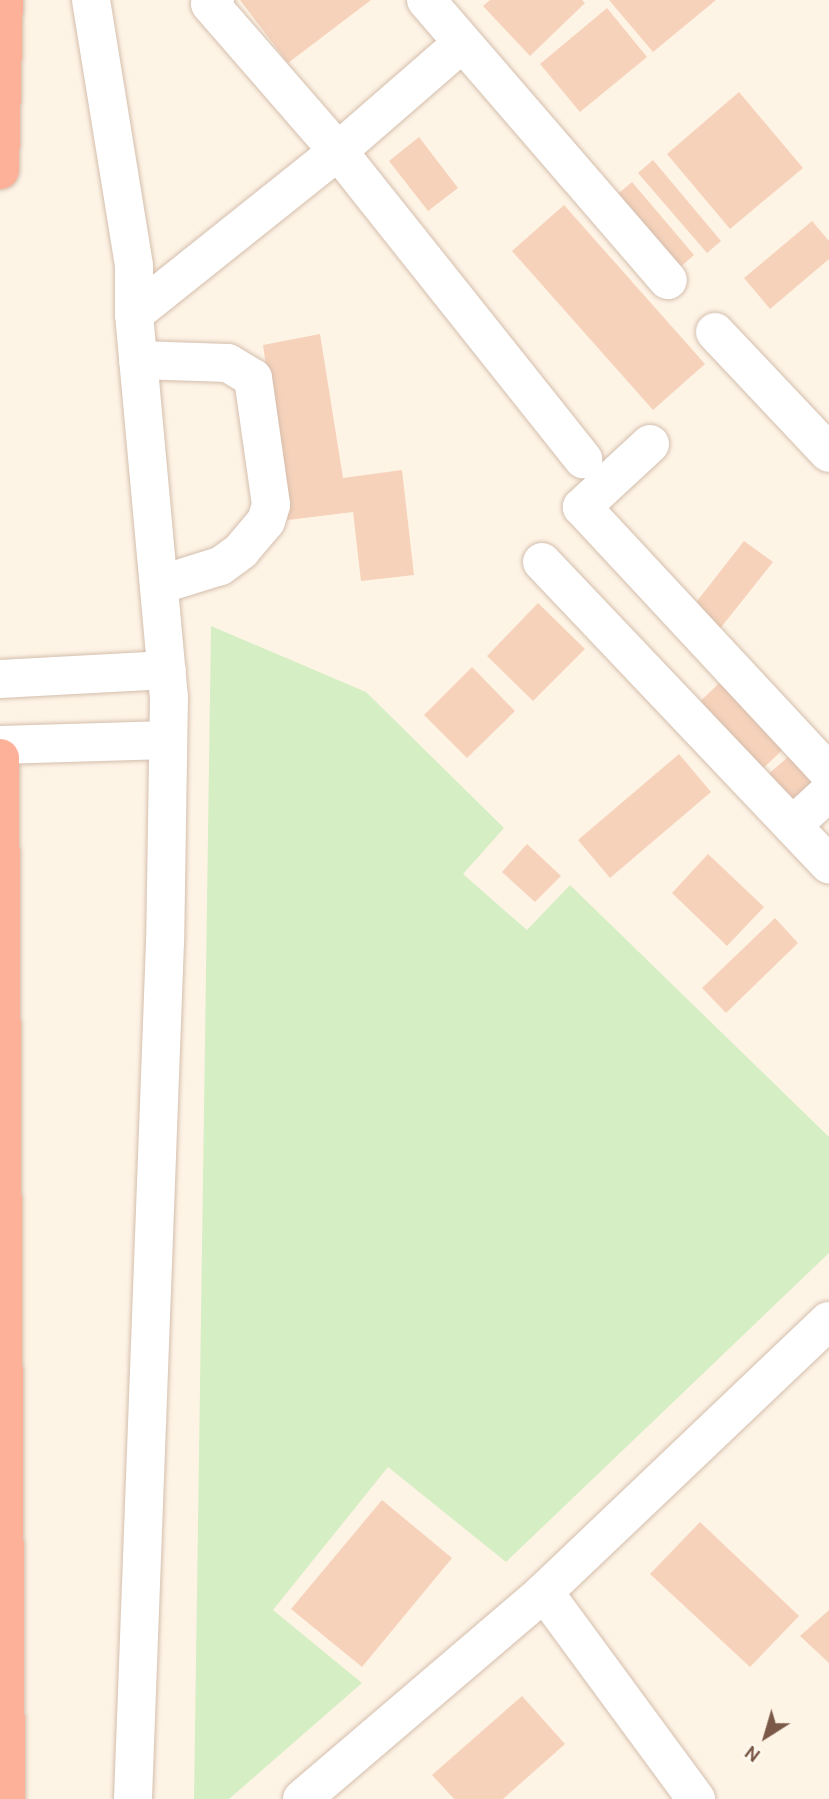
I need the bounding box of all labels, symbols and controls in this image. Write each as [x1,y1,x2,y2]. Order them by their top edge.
north arrow [731,1701,801,1771]
text: N [741,1739,766,1766]

